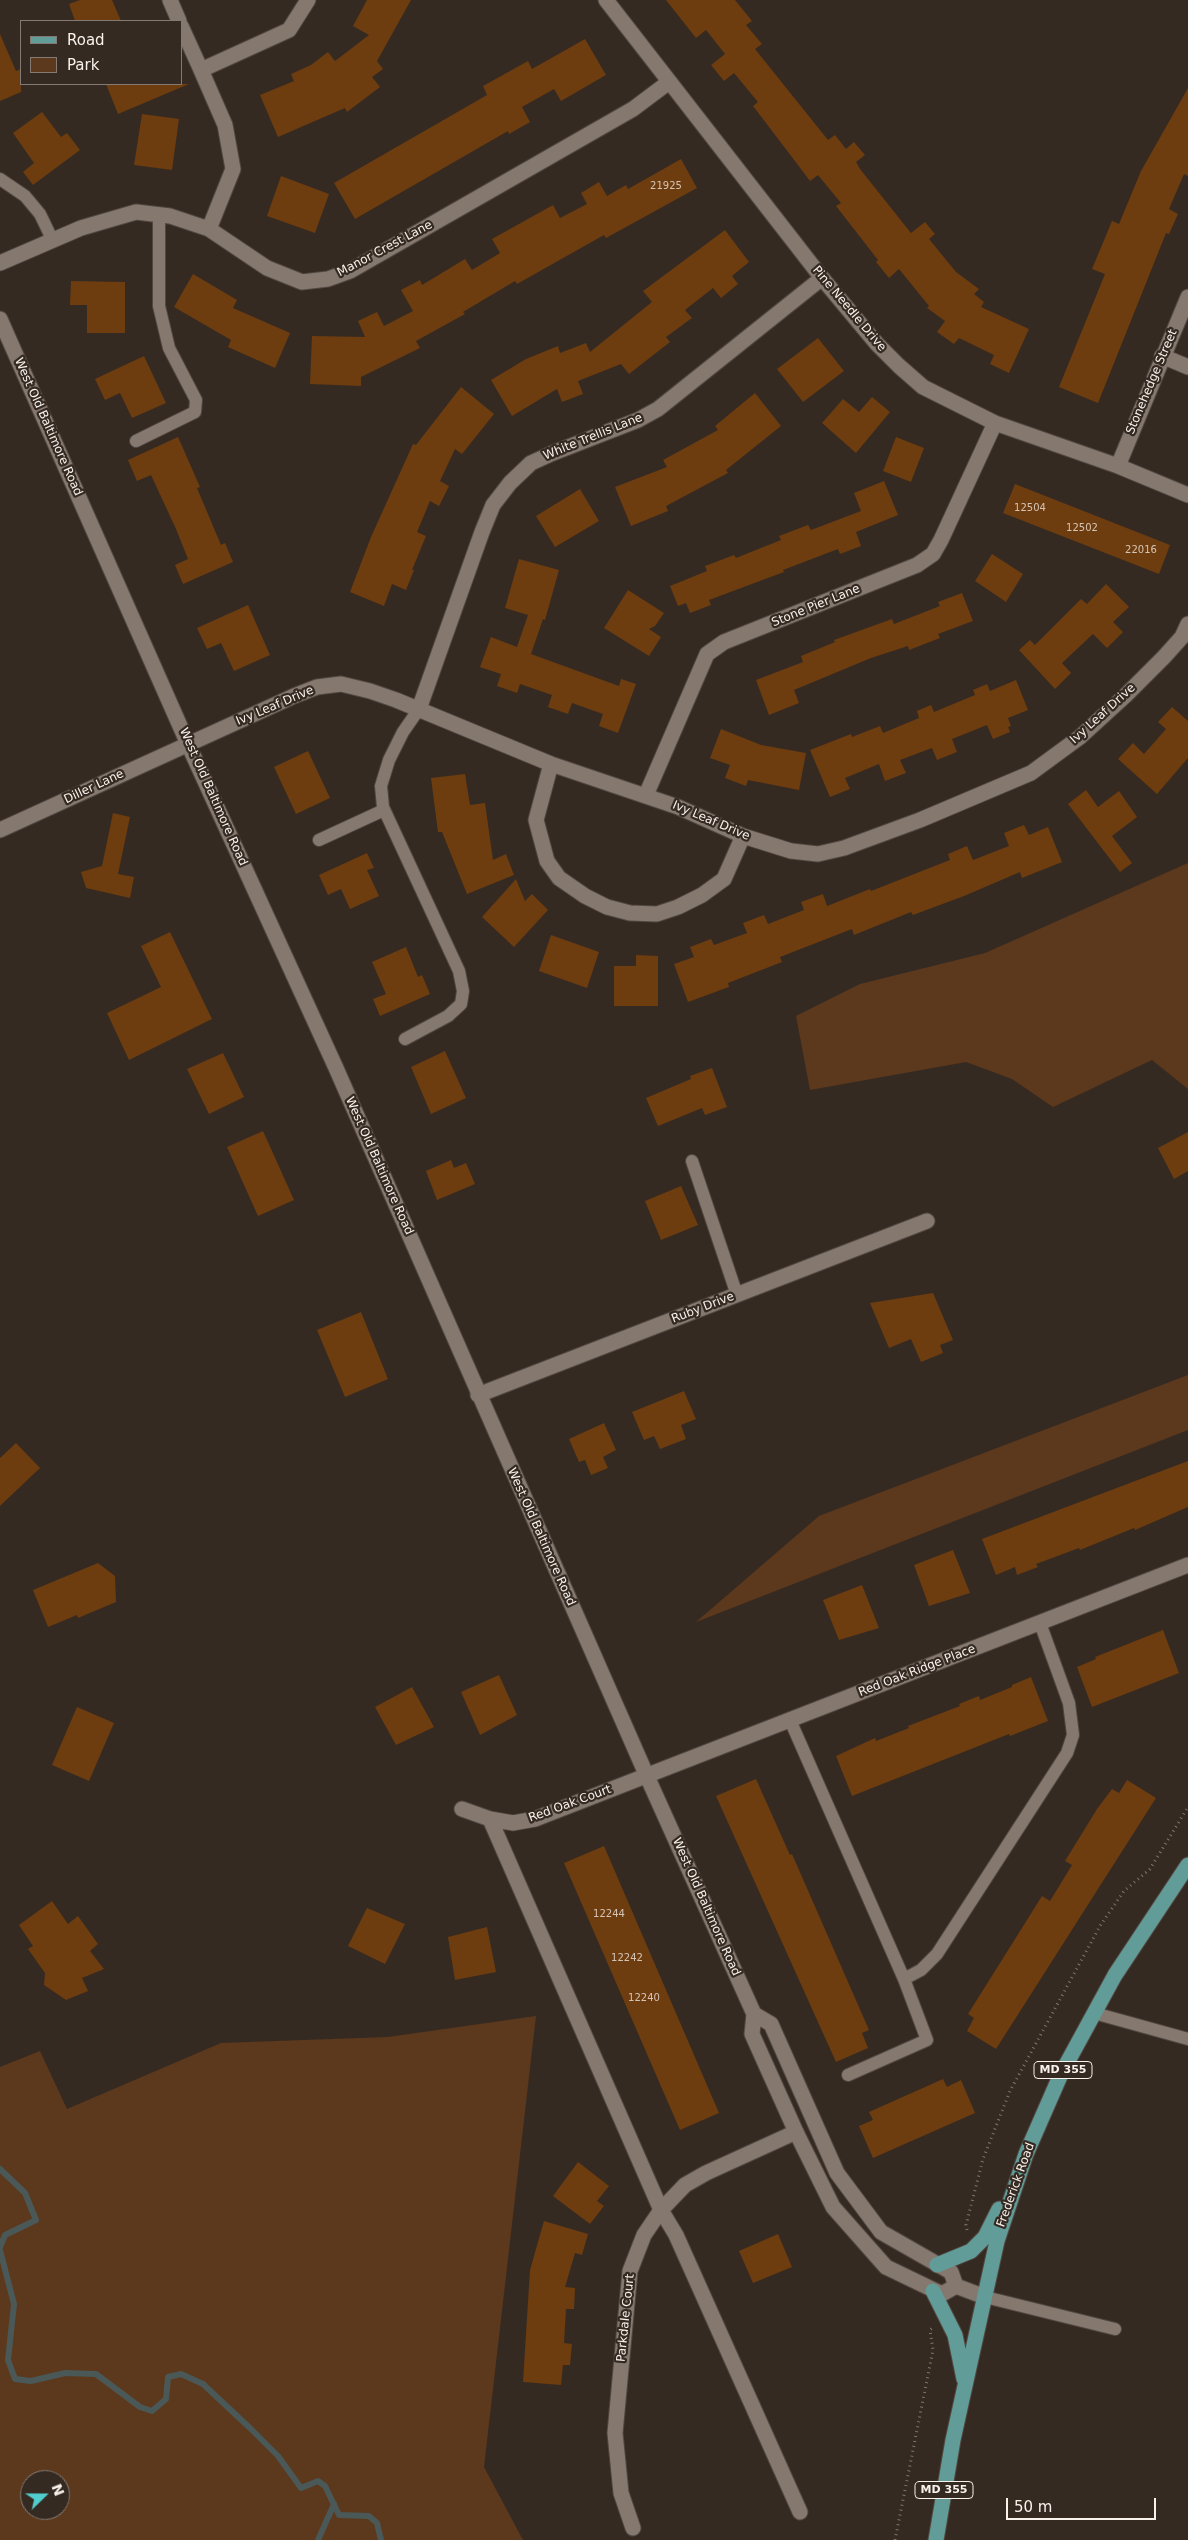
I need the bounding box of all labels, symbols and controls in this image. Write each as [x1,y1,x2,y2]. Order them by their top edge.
legend [20,20,182,85]
text: Road [67,31,105,49]
text: Park [67,56,99,74]
house number: 21925 [650,180,682,192]
street label: Manor Crest Lane [335,218,435,280]
street label: Pine Needle Drive [809,263,889,355]
street label: Stonehedge Street [1123,327,1181,437]
street label: West Old Baltimore Road [11,356,85,498]
street label: White Trellis Lane [541,411,645,463]
house number: 12504 [1014,502,1046,514]
house number: 12502 [1066,522,1098,534]
house number: 22016 [1125,544,1157,556]
street label: Stone Pier Lane [770,582,862,630]
street label: Ivy Leaf Drive [1067,681,1139,747]
street label: Ivy Leaf Drive [234,683,316,729]
street label: West Old Baltimore Road [176,726,250,868]
street label: Diller Lane [62,767,126,807]
street label: Ivy Leaf Drive [670,798,752,844]
street label: West Old Baltimore Road [342,1095,416,1237]
street label: Ruby Drive [670,1289,736,1327]
street label: West Old Baltimore Road [504,1466,578,1608]
street label: Red Oak Ridge Place [856,1642,978,1700]
street label: Red Oak Court [527,1782,613,1826]
street label: West Old Baltimore Road [669,1836,743,1978]
house number: 12244 [593,1908,625,1920]
house number: 12242 [611,1952,643,1964]
house number: 12240 [628,1992,660,2004]
road number: MD 355 [1034,2062,1092,2078]
street label: Frederick Road [994,2141,1038,2229]
street label: Parkdale Court [614,2273,638,2363]
north arrow [20,2470,70,2520]
text: N [48,2481,68,2498]
road number: MD 355 [915,2482,973,2498]
scale bar [1008,2488,1158,2520]
text: 50 m [1014,2498,1052,2516]

